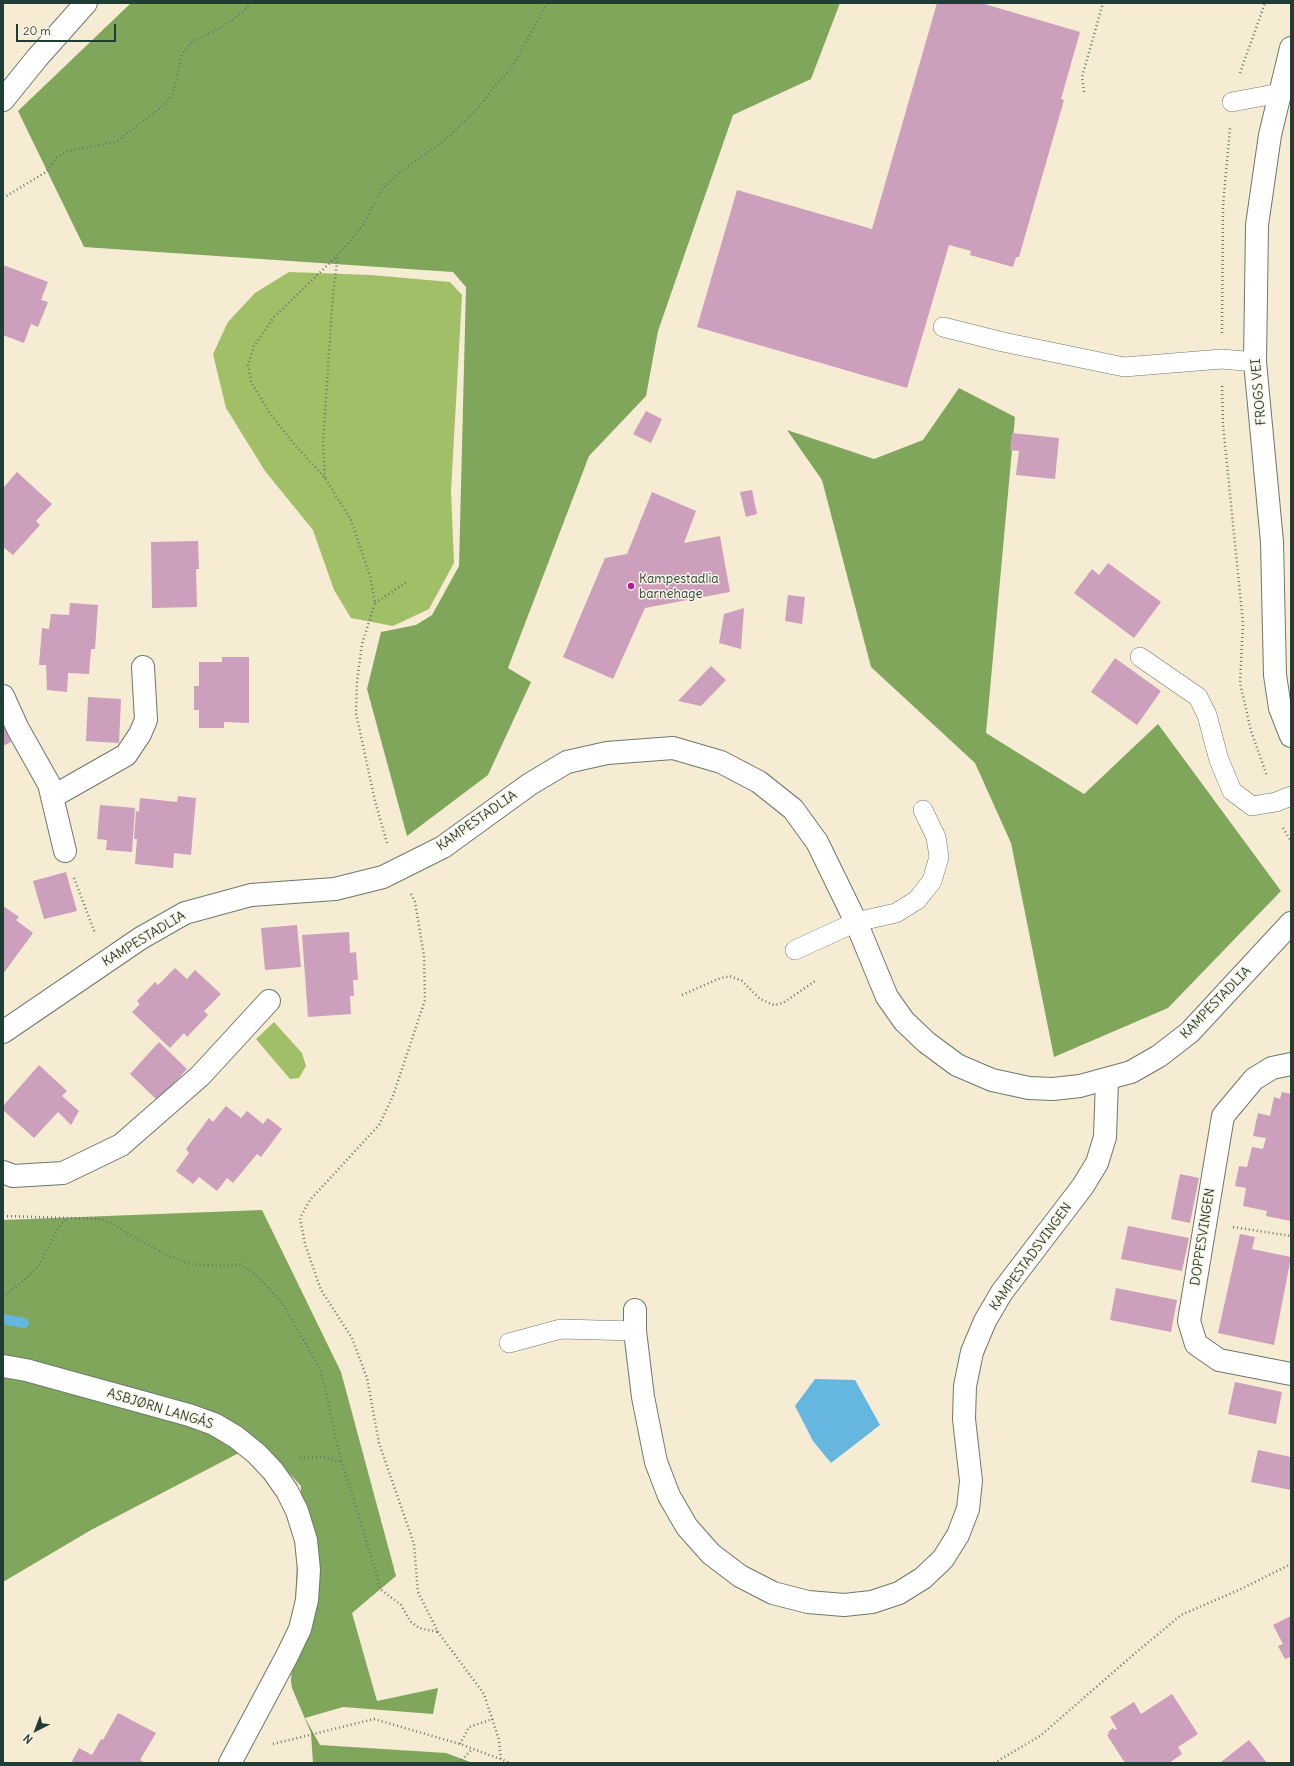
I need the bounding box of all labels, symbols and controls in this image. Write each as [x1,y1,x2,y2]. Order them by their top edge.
scale bar [18,16,118,42]
text: 20 m [23,23,51,38]
street label: FROGS VEI [1248,358,1270,426]
place label: Kampestadlia barnehage [639,571,719,602]
marker: Kampestadlia barnehage [626,581,636,591]
street label: KAMPESTADLIA [434,788,520,854]
street label: KAMPESTADLIA [100,908,188,970]
street label: KAMPESTADLIA [1178,964,1254,1042]
street label: DOPPESVINGEN [1188,1187,1218,1287]
street label: KAMPESTADSVINGEN [987,1200,1075,1314]
street label: ASBJØRN LANGÅS [105,1385,215,1433]
north arrow [16,1710,56,1750]
text: N [20,1731,35,1747]

